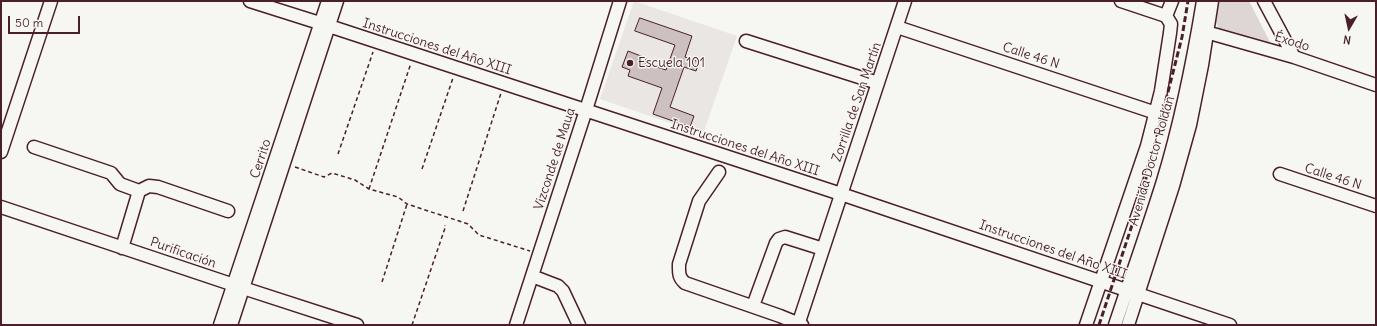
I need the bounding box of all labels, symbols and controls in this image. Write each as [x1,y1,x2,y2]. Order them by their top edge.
scale bar [10,8,82,34]
north arrow [1329,8,1369,48]
text: 50 m [15,15,43,30]
street label: Instrucciones del Año XIII [361,16,513,78]
street label: Éxodo [1273,29,1311,55]
text: N [1342,32,1352,47]
street label: Calle 46 N [1001,39,1061,73]
street label: Zorrilla de San Martín [829,40,885,164]
place label: Escuela 101 [638,55,705,71]
marker: Escuela 101 [625,58,635,68]
street label: Avenida Doctor Roldán [1126,94,1178,228]
street label: Vizconde de Maua [531,106,579,212]
street label: Instrucciones del Año XIII [669,117,821,179]
street label: Cerrito [247,137,275,181]
street label: Calle 46 N [1303,160,1363,194]
street label: Instrucciones del Año XIII [977,217,1129,283]
street label: Purificación [148,234,218,272]

